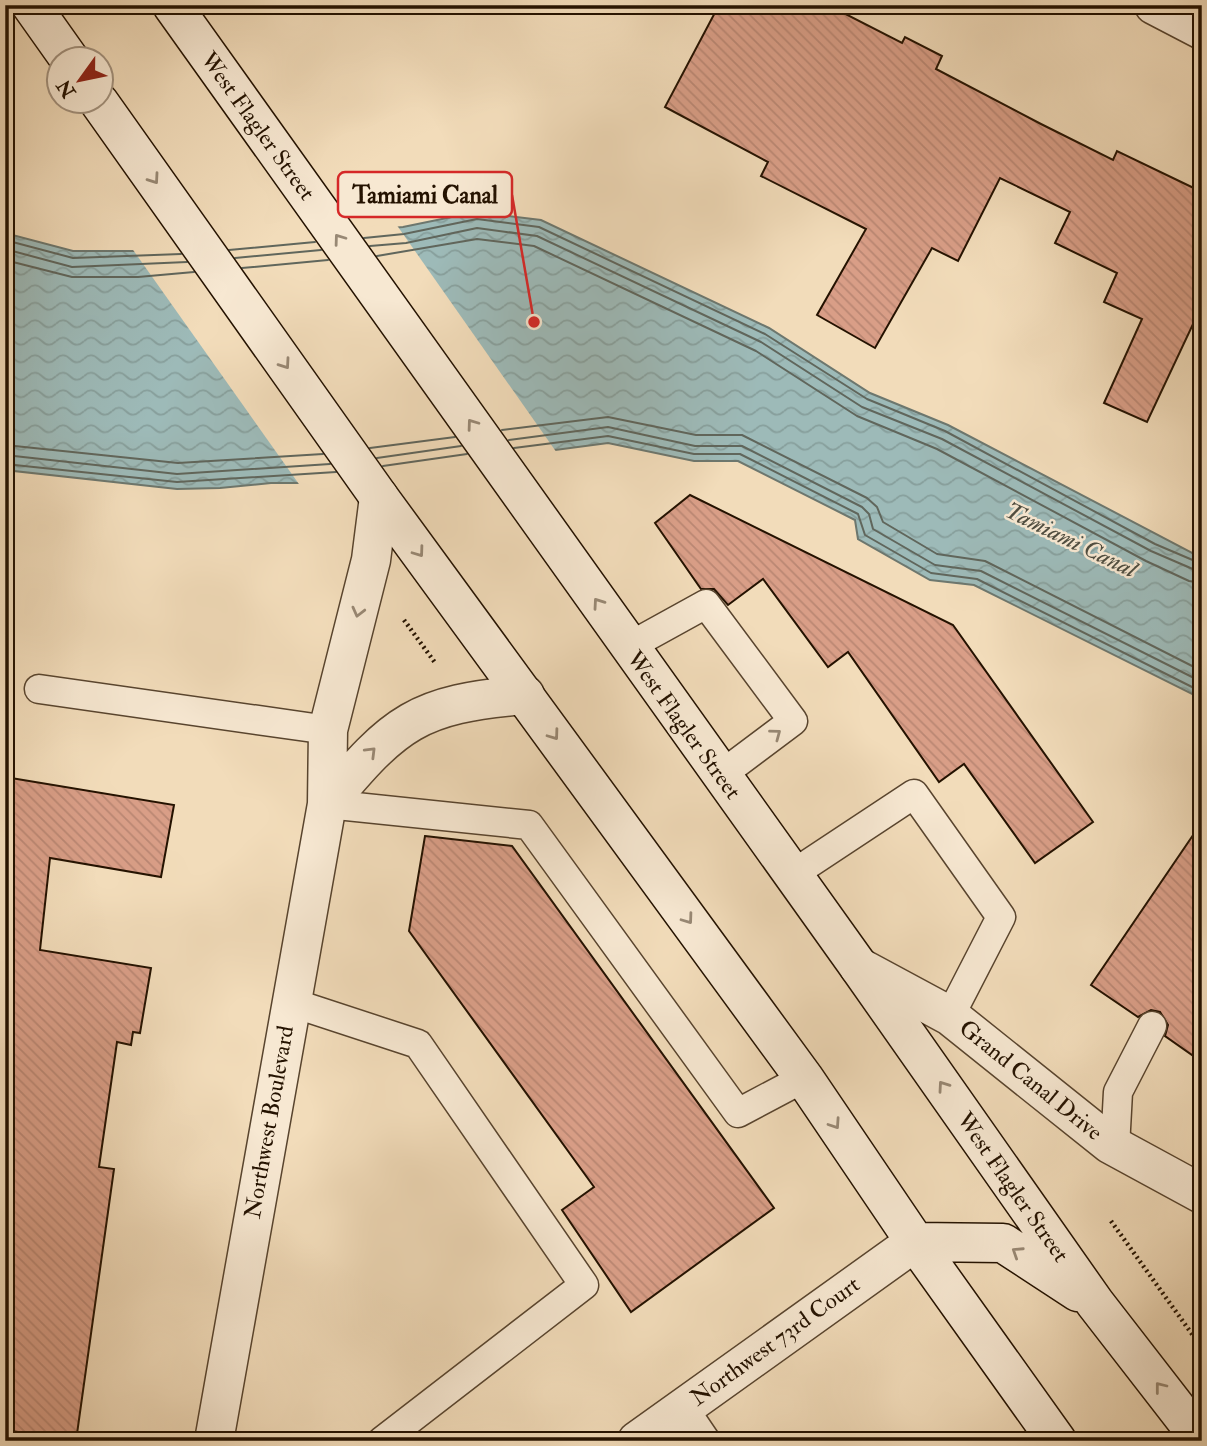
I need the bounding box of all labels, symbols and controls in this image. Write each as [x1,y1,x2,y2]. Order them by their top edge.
street label: West Flagler Street [194,45,322,206]
north arrow [46,46,116,116]
text: N [51,74,82,103]
one-way arrow [146,171,158,184]
callout: Tamiami Canal [338,172,512,217]
text: Tamiami Canal [351,180,499,211]
one-way arrow [335,234,348,247]
one-way arrow [277,356,289,369]
one-way arrow [468,419,480,432]
water label: Tamiami Canal [1000,495,1144,586]
one-way arrow [411,544,424,557]
one-way arrow [594,598,606,611]
one-way arrow [352,606,366,618]
street label: West Flagler Street [620,644,748,805]
one-way arrow [546,727,559,740]
one-way arrow [768,730,781,742]
one-way arrow [363,748,376,761]
one-way arrow [680,911,693,924]
street label: Grand Canal Drive [953,1013,1109,1147]
street label: Northwest Boulevard [238,1023,300,1221]
one-way arrow [939,1081,951,1094]
street label: West Flagler Street [950,1106,1075,1268]
one-way arrow [827,1116,839,1129]
one-way arrow [1012,1248,1025,1260]
street label: Northwest 73rd Court [685,1270,865,1412]
one-way arrow [1155,1382,1168,1394]

